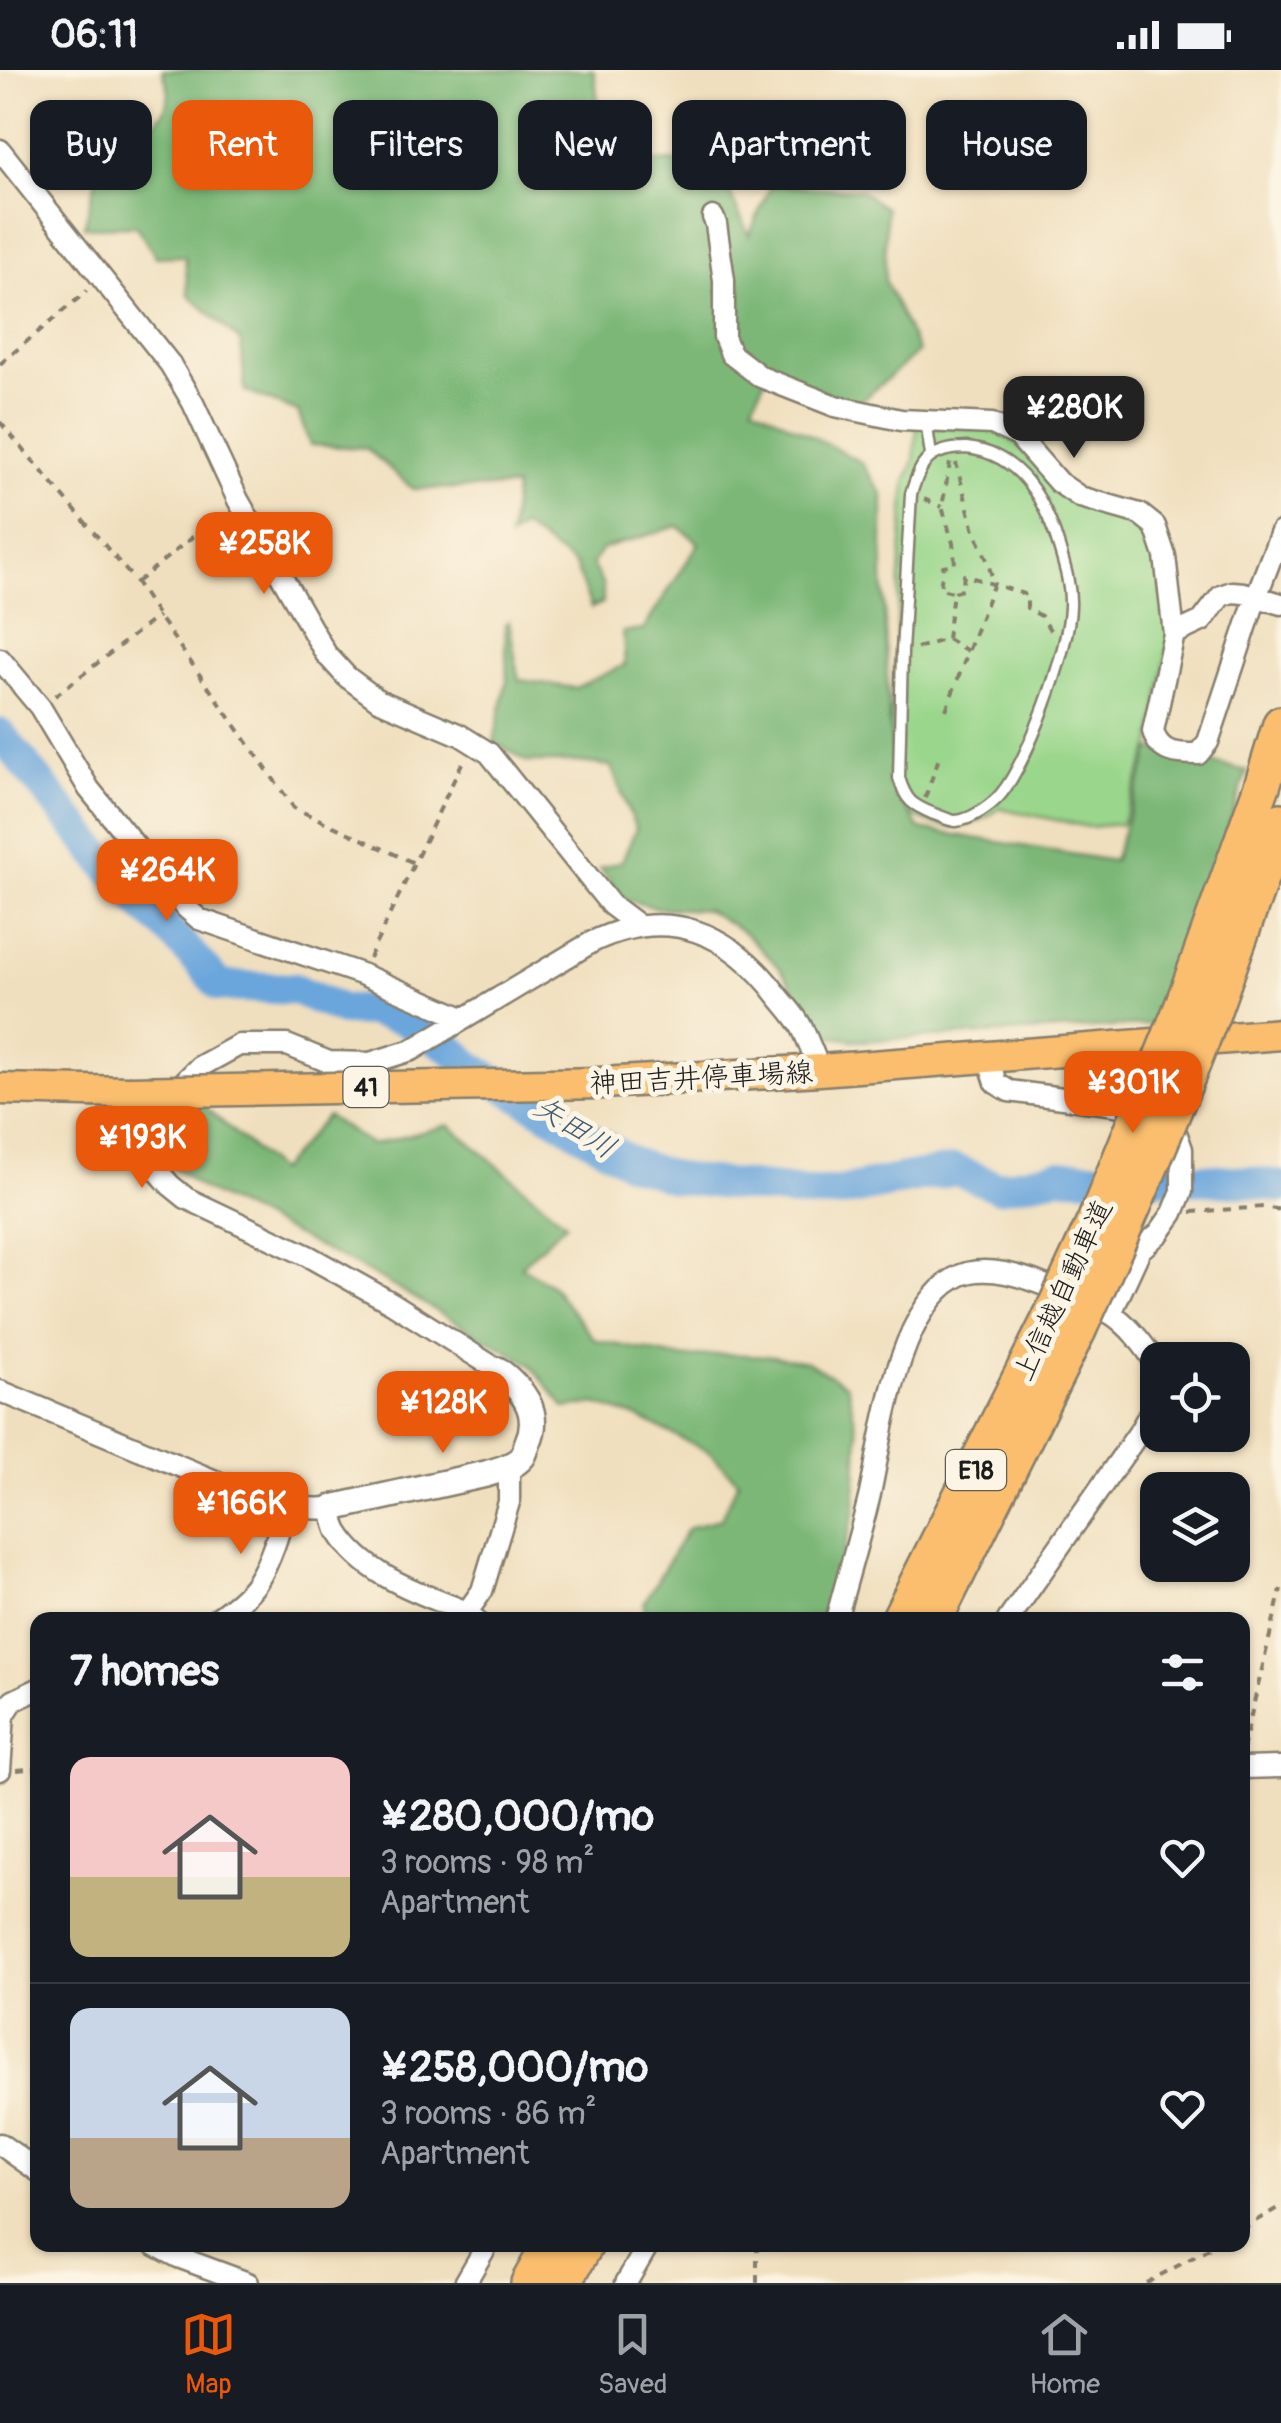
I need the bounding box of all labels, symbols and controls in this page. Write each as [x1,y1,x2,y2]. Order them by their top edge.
text: 06:11 [50,11,138,59]
chip: Buy [30,100,152,190]
chip: Rent [172,100,313,190]
chip: Filters [333,100,498,190]
chip: New [518,100,652,190]
chip: Apartment [672,100,906,190]
chip: House [926,100,1087,190]
pin: ¥280K [1004,376,1144,461]
text: ¥280K [1025,388,1123,428]
pin: ¥258K [194,512,334,597]
text: ¥258K [218,524,310,564]
pin: ¥264K [97,839,237,924]
text: ¥264K [119,851,215,891]
pin: ¥301K [1063,1051,1203,1136]
street label: 神田吉井停車場線 [588,1055,814,1102]
text: ¥301K [1086,1063,1180,1103]
road number: 41 [344,1067,388,1107]
water label: 矢田川 [527,1088,623,1167]
pin: ¥193K [72,1106,212,1191]
text: ¥193K [98,1118,186,1158]
street label: 上信越自動車道 [1006,1194,1121,1387]
map controls [1140,1342,1250,1582]
button: locate [1140,1342,1250,1452]
pin: ¥128K [373,1371,513,1456]
text: ¥128K [399,1383,487,1423]
road number: E18 [946,1450,1006,1490]
pin: ¥166K [171,1472,311,1557]
button: layers [1140,1472,1250,1582]
text: ¥166K [195,1484,287,1524]
icon: filters [1155,1645,1210,1700]
text: 7 homes [70,1646,219,1698]
text: ¥280,000/mo [380,1791,654,1843]
icon: home [150,1797,270,1917]
icon: heart [1155,1830,1210,1885]
text: 3 rooms · 98 m² [380,1843,594,1883]
text: Apartment [380,1883,529,1923]
text: ¥258,000/mo [380,2042,648,2094]
icon: home [150,2048,270,2168]
icon: heart [1155,2081,1210,2136]
text: 3 rooms · 86 m² [380,2094,597,2134]
text: Apartment [380,2134,529,2174]
tab: Map [181,2307,236,2402]
tab: Saved [598,2307,667,2402]
tab: Home [1029,2307,1100,2402]

